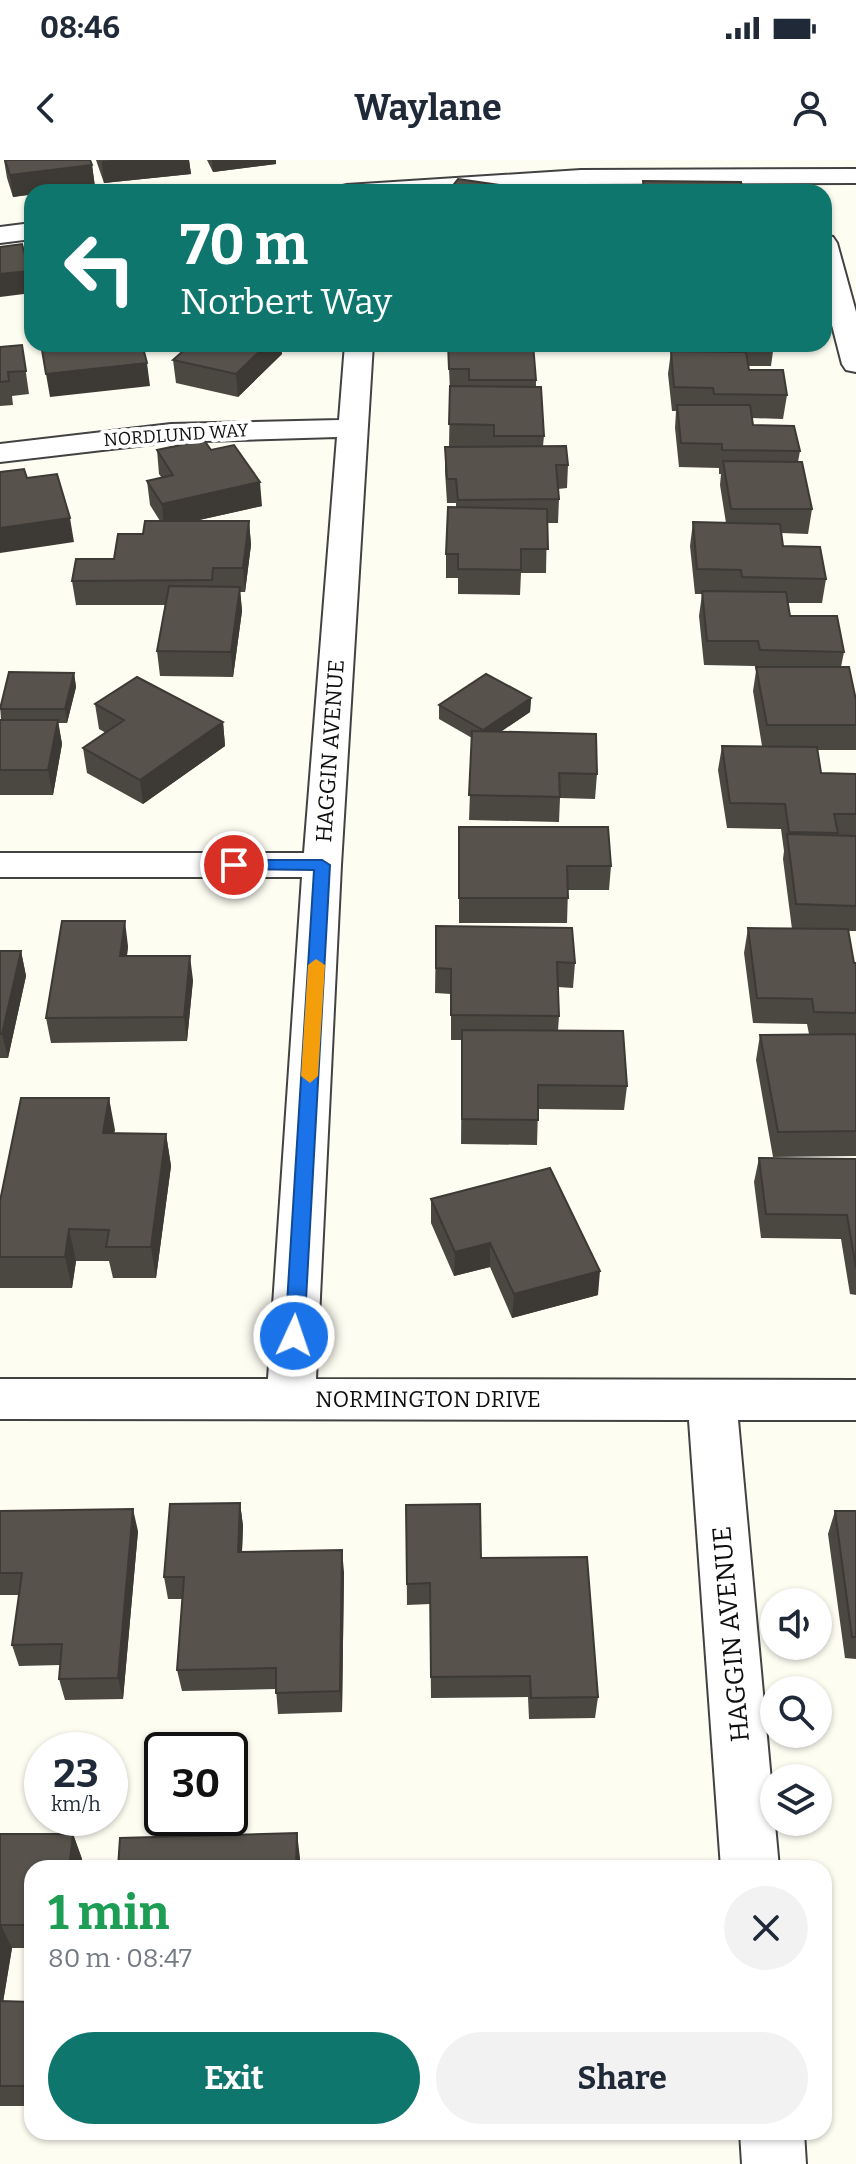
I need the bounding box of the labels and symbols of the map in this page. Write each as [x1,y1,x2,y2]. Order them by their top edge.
street label: NORDLUND WAY [103,419,250,451]
street label: HAGGIN AVENUE [310,659,350,843]
pin [200,831,268,899]
position arrow [252,1294,336,1378]
street label: NORMINGTON DRIVE [315,1386,541,1413]
street label: HAGGIN AVENUE [706,1525,756,1743]
speed limit sign: 30 [144,1732,248,1836]

